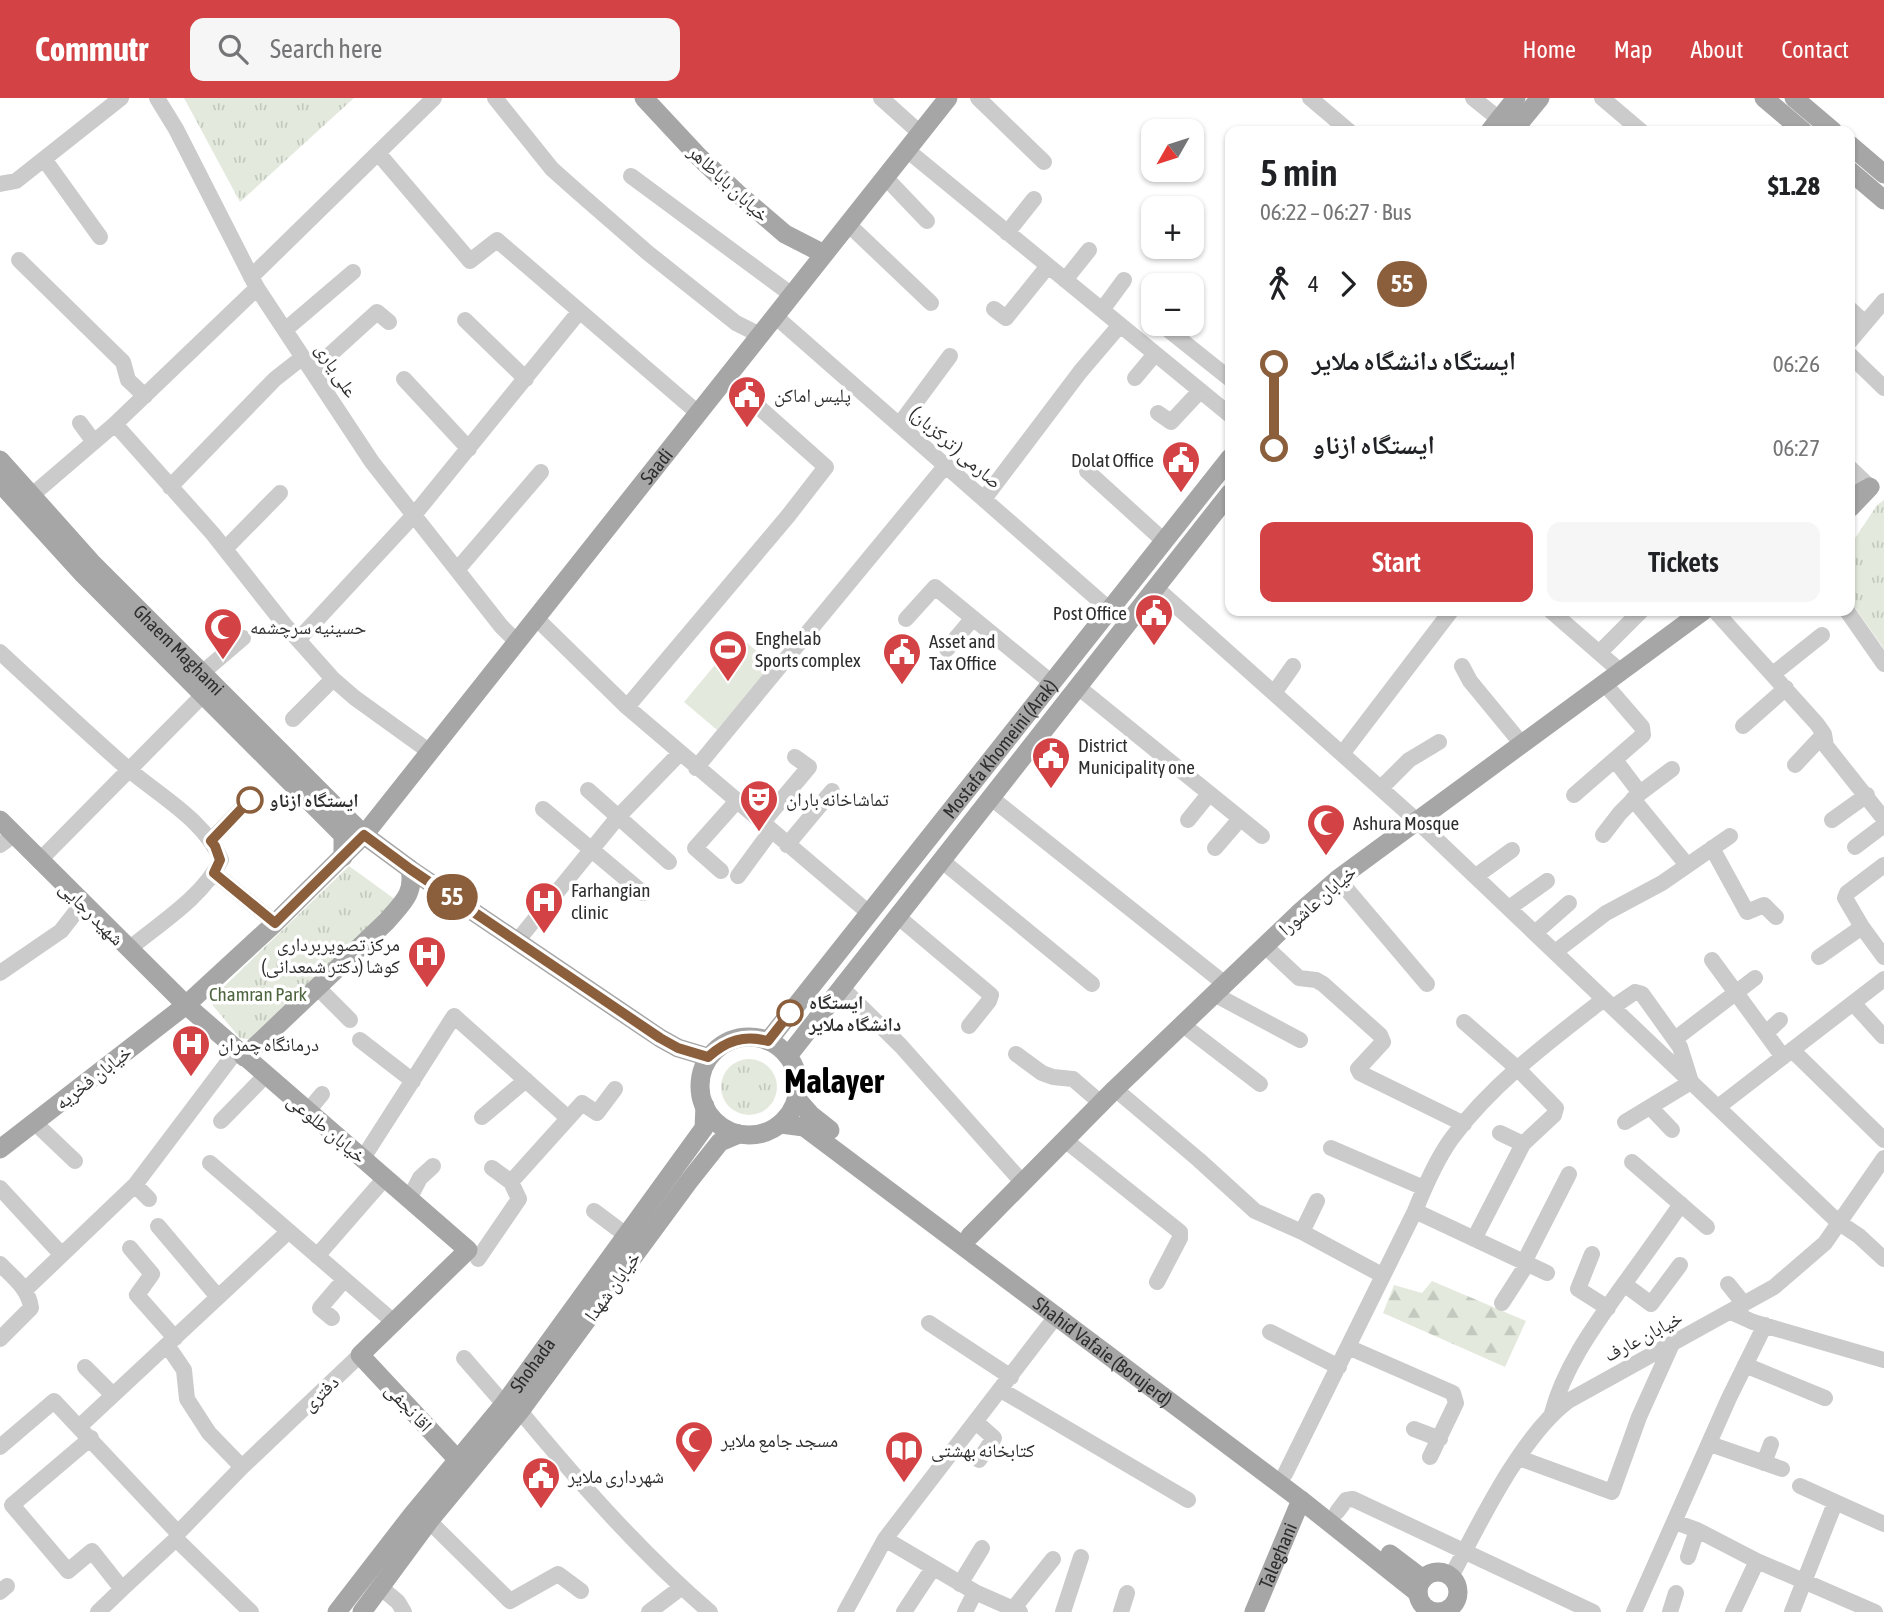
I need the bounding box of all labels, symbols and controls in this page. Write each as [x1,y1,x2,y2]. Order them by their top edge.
search box [190,18,680,81]
text: Commutr [35,30,148,68]
icon: search [214,30,252,68]
text: Search here [270,34,382,64]
text: Home [1522,36,1576,63]
text: Map [1614,36,1652,63]
text: About [1690,36,1743,63]
text: Contact [1781,36,1849,63]
north arrow [1141,119,1204,182]
map controls [1141,119,1204,336]
street label: خیابان باباطاهر [683,139,774,227]
text: 5 min [1260,151,1338,194]
text: $1.28 [1768,171,1820,201]
button: + [1141,196,1204,259]
text: 06:22 – 06:27 · Bus [1260,199,1412,225]
icon: walk [1260,265,1298,303]
icon: forward [1329,265,1367,303]
text: 55 [1391,270,1413,297]
text: 4 [1308,271,1319,297]
button: − [1141,273,1204,336]
street label: علی یاری [311,339,363,402]
text: ایستگاه دانشگاه ملایر [1312,346,1516,376]
text: 06:26 [1773,351,1820,377]
public building icon: پلیس اماکن [726,374,768,429]
place label: پلیس اماکن [774,384,851,407]
street label: صارمی ( ترکزبان) [905,401,1006,493]
text: ایستگاه ازناو [1312,430,1435,460]
text: 06:27 [1773,435,1820,461]
public building icon: Dolat Office [1160,439,1202,494]
street label: Saadi [636,444,677,488]
place label: Dolat Office [1071,449,1154,471]
button: Start [1260,522,1533,602]
button: Tickets [1547,522,1820,602]
public building icon: Post Office [1133,592,1175,647]
street label: Ghaem Maghami [129,600,229,700]
place label: Post Office [1053,602,1127,624]
mosque icon: حسینیه سرچشمه [202,606,244,661]
place label: حسینیه سرچشمه [250,616,366,639]
place label: Enghelab Sports complex [755,627,861,671]
sports icon: Enghelab Sports complex [707,628,749,683]
place label: Asset and Tax Office [929,630,997,674]
public building icon: Asset and Tax Office [881,631,923,686]
street label: Mostafa Khomeini (Arak) [938,675,1061,822]
place label: District Municipality one [1078,734,1195,778]
public building icon: District Municipality one [1030,735,1072,790]
theatre icon: تماشاخانه باران [738,778,780,833]
marker: ایستگاه ازناو [237,787,263,813]
place label: تماشاخانه باران [786,788,889,811]
place label: ایستگاه ازناو [269,789,359,812]
mosque icon: Ashura Mosque [1305,802,1347,857]
place label: Ashura Mosque [1353,812,1459,834]
street label: خیابان عاشورا [1274,860,1361,940]
line badge: 55 [420,874,484,920]
street label: شهید رجایی [55,876,129,950]
place label: Farhangian clinic [571,879,651,923]
hospital icon: Farhangian clinic [523,880,565,935]
text: 55 [441,883,463,910]
place label: مرکز تصویربرداری کوشا (دکتر شمعدانی) [261,933,400,978]
hospital icon: مرکز تصویربرداری کوشا (دکتر شمعدانی) [406,934,448,989]
park label: Chamran Park [209,983,308,1005]
place label: ایستگاه دانشگاه ملایر [808,991,901,1036]
marker: ایستگاه دانشگاه ملایر [777,1000,803,1026]
hospital icon: درمانگاه چمران [170,1023,212,1078]
place label: درمانگاه چمران [218,1033,319,1056]
street label: خیابان فخریه [50,1040,136,1114]
district label: Malayer [784,1062,885,1100]
street label: خیابان طلوعی [282,1089,371,1168]
street label: خیابان شهدا [579,1247,645,1326]
street label: Shahid Vafaie (Borujerd) [1029,1292,1177,1411]
street label: خیابان عارف [1600,1306,1686,1367]
street label: Shohada [505,1333,559,1397]
street label: دفتری [297,1371,344,1416]
street label: اقا نجفی [380,1378,437,1436]
mosque icon: مسجد جامع ملایر [673,1419,715,1474]
place label: مسجد جامع ملایر [720,1429,838,1453]
library icon: کتابخانه بهشتی [883,1429,925,1484]
place label: کتابخانه بهشتی [931,1439,1035,1462]
public building icon: شهرداری ملایر [520,1455,562,1510]
place label: شهرداری ملایر [567,1465,664,1488]
street label: Taleghani [1254,1520,1301,1592]

